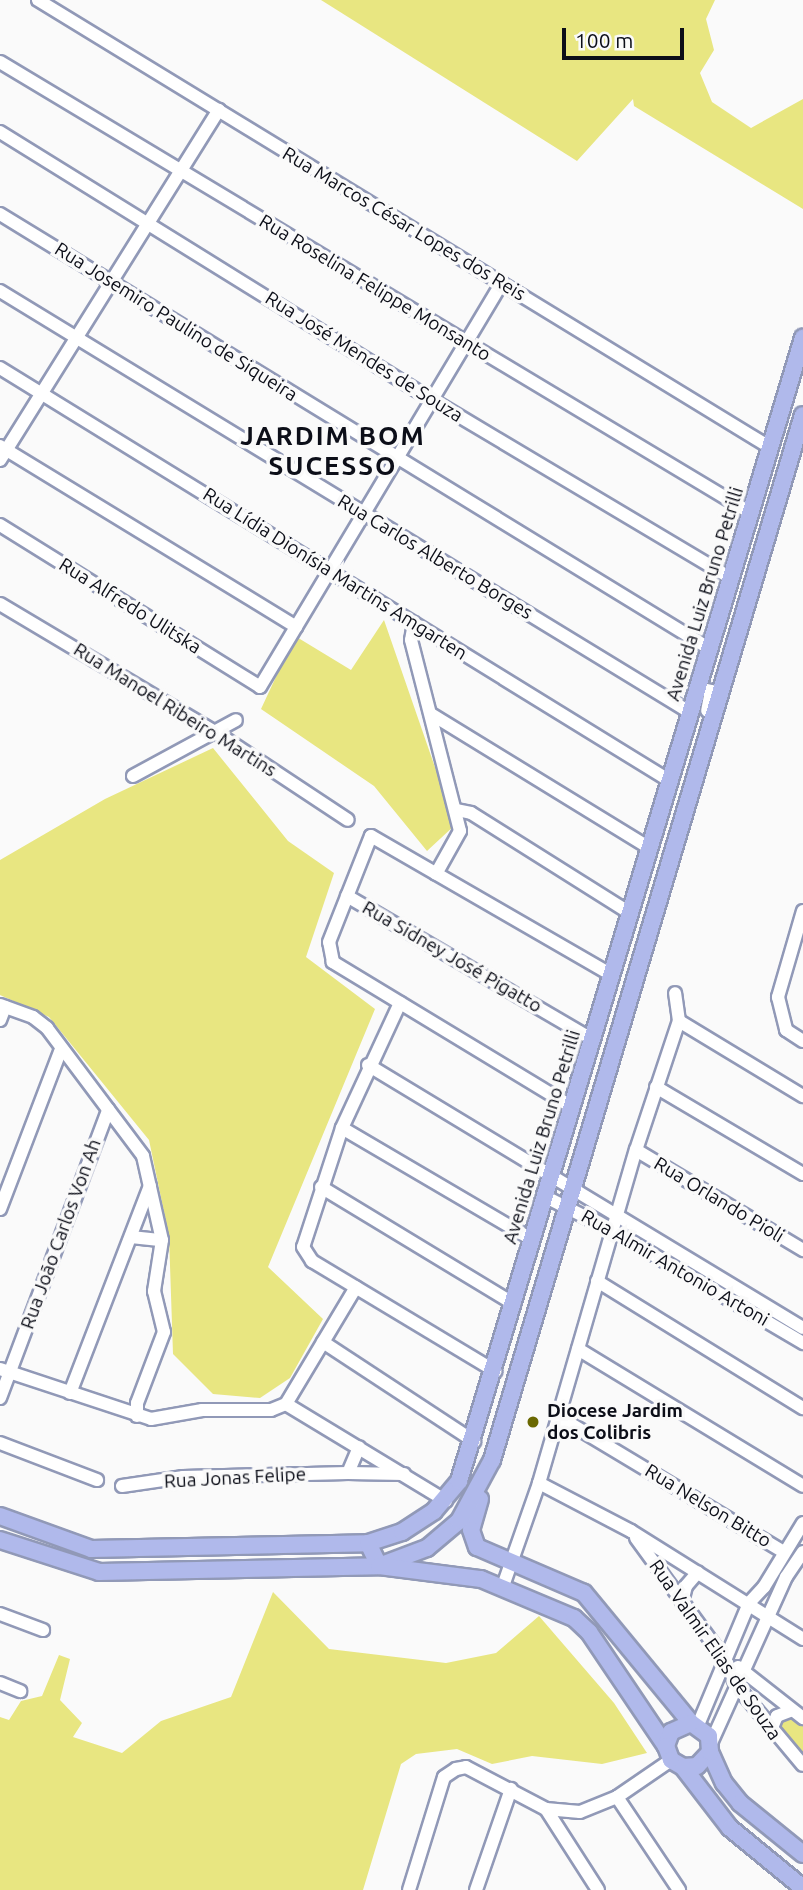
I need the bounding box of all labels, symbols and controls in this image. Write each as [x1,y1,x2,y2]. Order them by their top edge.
scale bar [565,14,688,58]
text: 100 m [575,28,633,52]
street label: Rua Marcos César Lopes dos Reis [278,142,530,306]
street label: Rua Roselina Felippe Monsanto [255,210,495,366]
street label: Rua Josemiro Paulino de Siqueira [50,238,302,406]
street label: Rua José Mendes de Souza [261,287,467,427]
district label: JARDIM BOM SUCESSO [242,420,424,481]
street label: Rua Lídia Dionísia Martins Amgarten [199,483,471,665]
street label: Avenida Luiz Bruno Petrilli [662,484,748,704]
street label: Rua Carlos Alberto Borges [333,490,537,624]
street label: Rua Alfredo Ulitska [55,553,205,659]
street label: Rua Manoel Ribeiro Martins [69,638,281,782]
street label: Rua Sidney José Pigatto [358,896,546,1018]
street label: Avenida Luiz Bruno Petrilli [499,1027,585,1247]
street label: Rua João Carlos Von Ah [16,1136,106,1332]
street label: Rua Orlando Pioli [650,1152,788,1248]
street label: Rua Almir Antonio Artoni [577,1205,773,1331]
place label: Diocese Jardim dos Colibris [547,1400,683,1444]
marker: Diocese Jardim dos Colibris [525,1414,541,1430]
street label: Rua Nelson Bitto [641,1459,775,1553]
street label: Rua Jonas Felipe [163,1463,307,1493]
street label: Rua Valmir Elias de Souza [644,1555,786,1745]

